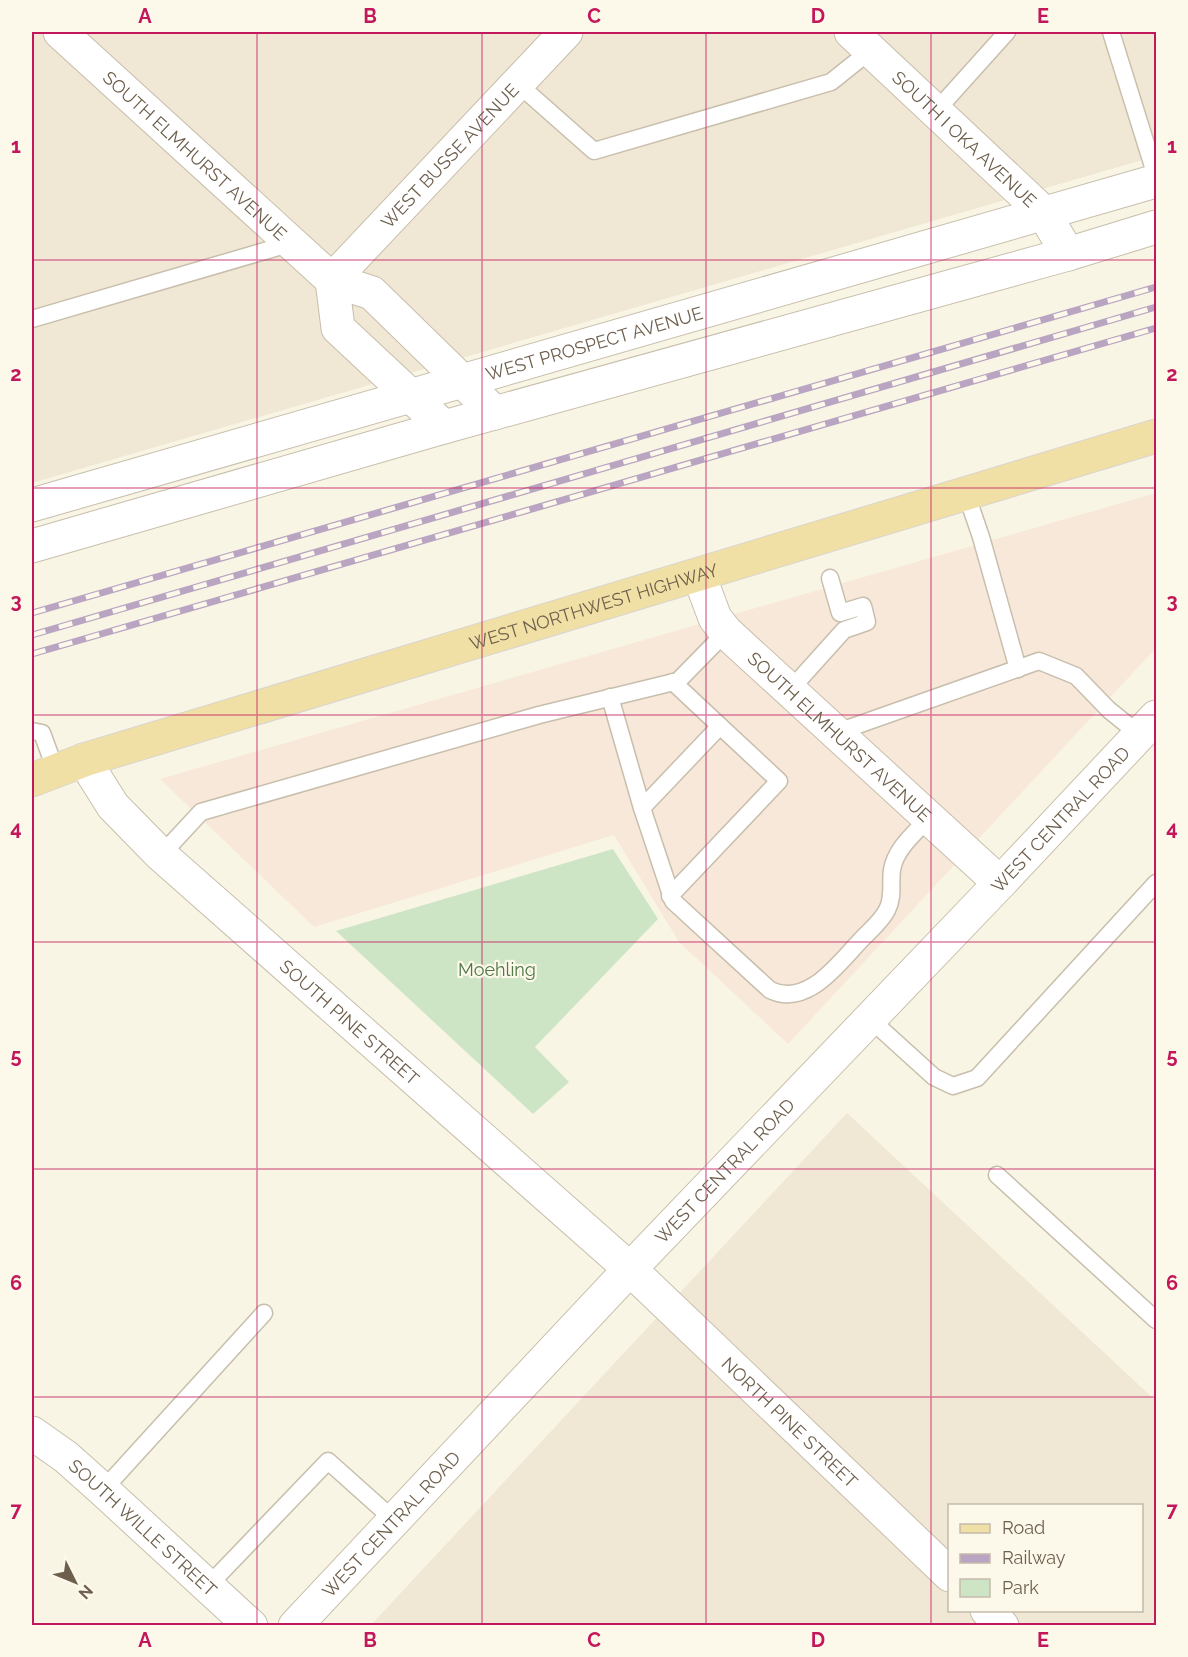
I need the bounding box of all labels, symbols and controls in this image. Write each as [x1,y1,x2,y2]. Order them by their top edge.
text: A [138,4,152,28]
text: B [363,4,377,28]
text: C [587,4,601,28]
text: D [811,4,825,28]
text: E [1037,4,1049,28]
street label: SOUTH ELMHURST AVENUE [99,66,291,244]
street label: SOUTH I OKA AVENUE [888,66,1041,211]
street label: WEST BUSSE AVENUE [376,79,523,232]
text: 1 [11,134,21,158]
text: 1 [1167,134,1177,158]
street label: WEST PROSPECT AVENUE [483,302,705,384]
text: 2 [10,362,22,386]
text: 2 [1166,362,1178,386]
street label: WEST NORTHWEST HIGHWAY [467,558,721,654]
text: 3 [10,589,22,613]
text: 3 [1166,589,1178,613]
street label: SOUTH ELMHURST AVENUE [744,647,936,825]
street label: WEST CENTRAL ROAD [987,742,1134,896]
text: 4 [10,816,22,840]
text: 4 [1166,816,1178,840]
street label: SOUTH PINE STREET [276,955,424,1089]
park label: Moehling [458,959,536,980]
text: 5 [10,1044,22,1068]
text: 5 [1166,1044,1178,1068]
street label: WEST CENTRAL ROAD [650,1094,799,1247]
text: 6 [10,1271,22,1295]
text: 6 [1166,1271,1178,1295]
street label: NORTH PINE STREET [718,1352,862,1492]
street label: WEST CENTRAL ROAD [317,1447,464,1601]
street label: SOUTH WILLE STREET [65,1454,221,1600]
text: 7 [10,1498,22,1522]
text: 7 [1166,1498,1178,1522]
legend [948,1504,1143,1612]
text: Road [1002,1517,1045,1538]
text: Railway [1002,1547,1066,1568]
north arrow [45,1552,105,1612]
text: Park [1002,1577,1039,1598]
text: N [74,1581,97,1603]
text: A [138,1628,152,1652]
text: B [363,1628,377,1652]
text: C [587,1628,601,1652]
text: D [811,1628,825,1652]
text: E [1037,1628,1049,1652]

